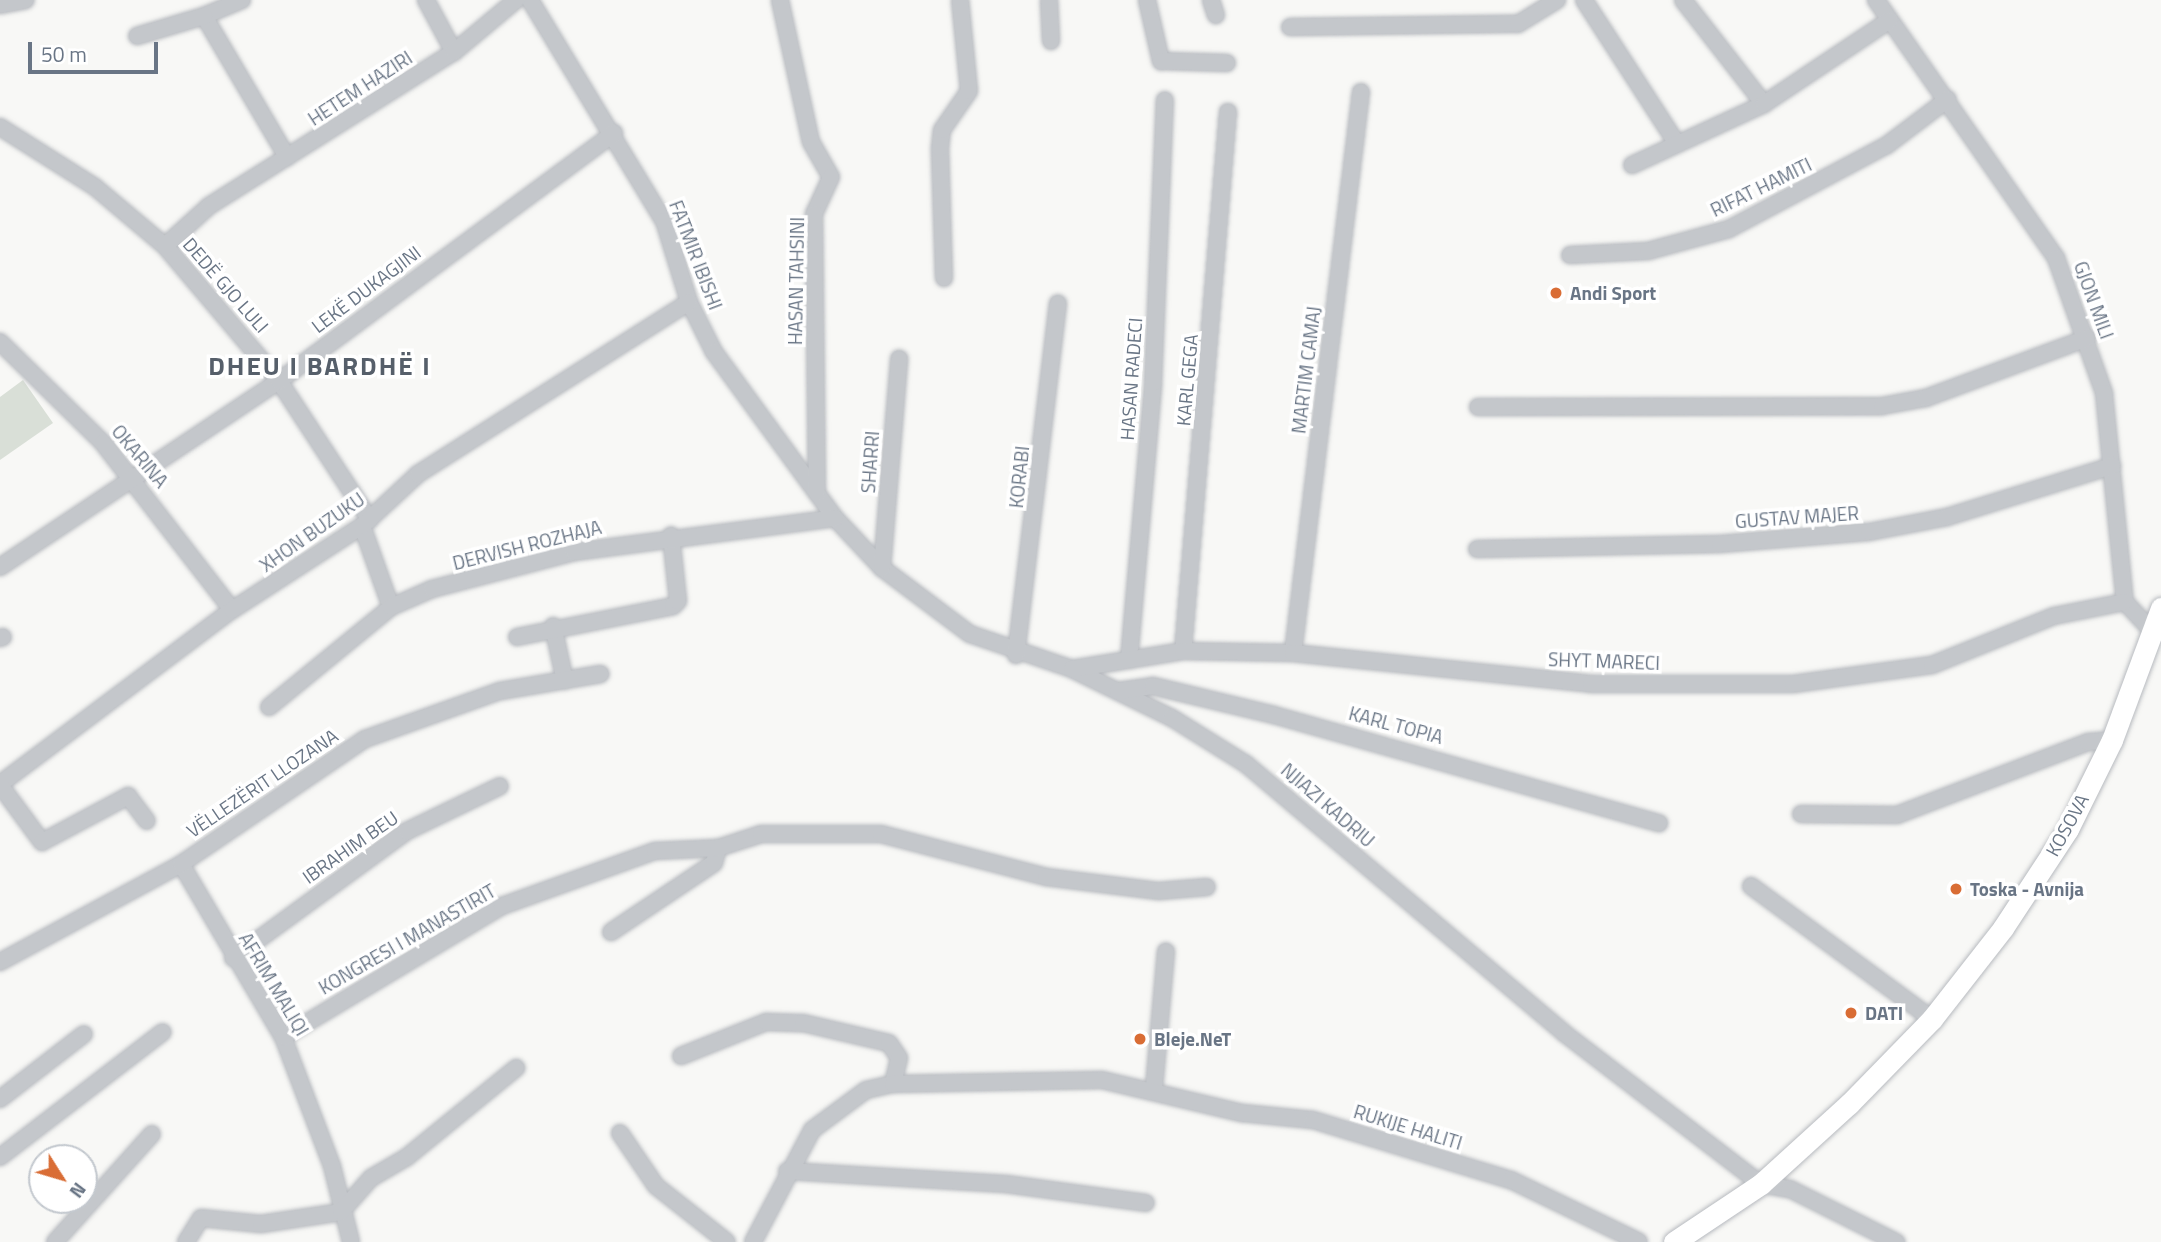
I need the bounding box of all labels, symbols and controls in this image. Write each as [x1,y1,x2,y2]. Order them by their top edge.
scale bar [32,28,161,72]
text: 50 m [41,38,87,70]
street label: HETEM HAZIRI [304,46,416,130]
street label: RIFAT HAMITI [1707,153,1815,221]
street label: FATMIR IBISHI [665,197,727,313]
street label: HASAN TAHSINI [783,217,809,345]
street label: DEDË GJO LULI [179,233,273,337]
street label: LEKË DUKAGJINI [307,241,425,337]
street label: GJON MILI [2069,258,2119,342]
place label: Andi Sport [1570,282,1656,304]
marker: Andi Sport [1548,285,1564,301]
street label: MARTIM CAMAJ [1287,305,1325,435]
street label: HASAN RADECI [1115,317,1147,441]
street label: KARL GEGA [1172,333,1202,427]
district label: DHEU I BARDHË I [210,350,430,382]
street label: OKARINA [107,420,173,492]
street label: SHARRI [856,430,884,494]
street label: KORABI [1004,445,1034,509]
street label: XHON BUZUKU [255,488,369,576]
street label: GUSTAV MAJER [1734,501,1860,533]
street label: DERVISH ROZHAJA [450,515,604,575]
street label: SHYT MARECI [1548,648,1660,674]
street label: KARL TOPIA [1346,701,1446,749]
street label: VËLLEZËRIT LLOZANA [182,724,342,842]
street label: NJIAZI KADRIU [1277,758,1379,852]
street label: KOSOVA [2041,790,2093,860]
street label: IBRAHIM BEU [298,806,402,888]
place label: Toska - Avnija [1970,878,2084,900]
street label: KONGRESI I MANASTIRIT [315,879,499,999]
marker: Toska - Avnija [1948,881,1964,897]
street label: AFRIM MALIQI [234,928,314,1040]
place label: DATI [1865,1002,1903,1024]
marker: DATI [1843,1005,1859,1021]
place label: Bleje.NeT [1154,1028,1231,1050]
marker: Bleje.NeT [1132,1031,1148,1047]
street label: RUKIJE HALITI [1351,1100,1465,1154]
north arrow [28,1144,98,1214]
text: N [63,1177,94,1205]

